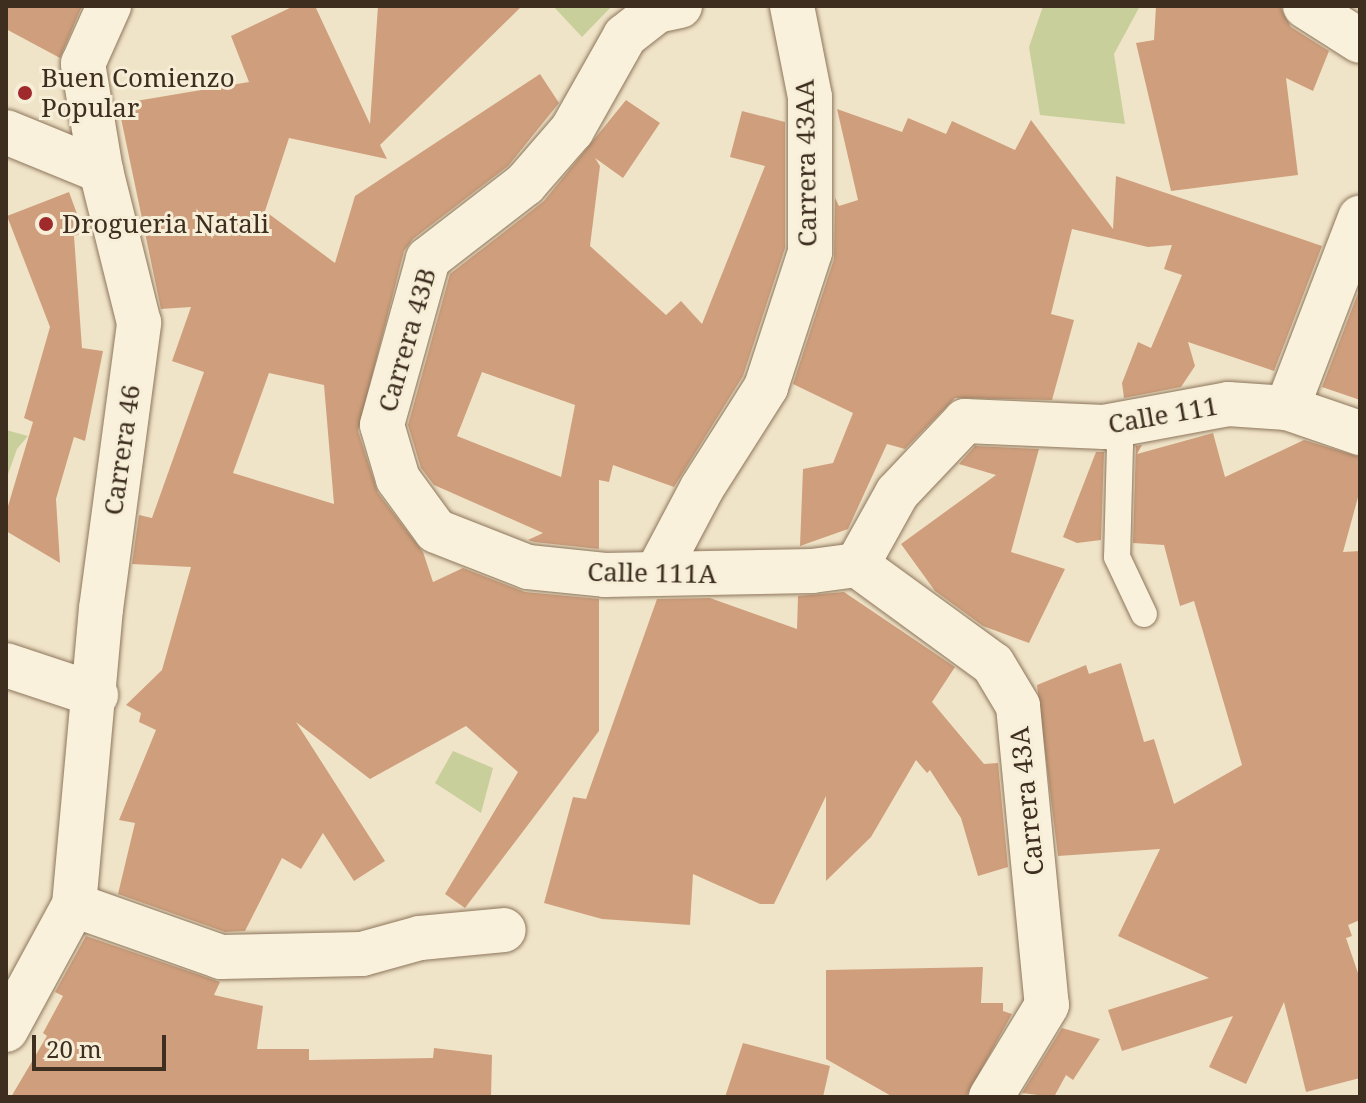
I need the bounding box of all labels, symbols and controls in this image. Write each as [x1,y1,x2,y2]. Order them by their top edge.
place label: Buen Comienzo Popular [41,62,235,124]
street label: Carrera 43AA [789,79,823,247]
marker: Buen Comienzo Popular [16,84,34,102]
place label: Drogueria Natali [62,208,269,240]
marker: Drogueria Natali [37,215,55,233]
street label: Carrera 43B [372,264,442,416]
street label: Carrera 46 [97,383,147,517]
street label: Calle 111 [1106,390,1220,440]
street label: Calle 111A [587,556,717,590]
street label: Carrera 43A [1004,725,1050,877]
scale bar [36,1019,170,1069]
text: 20 m [46,1032,102,1065]

